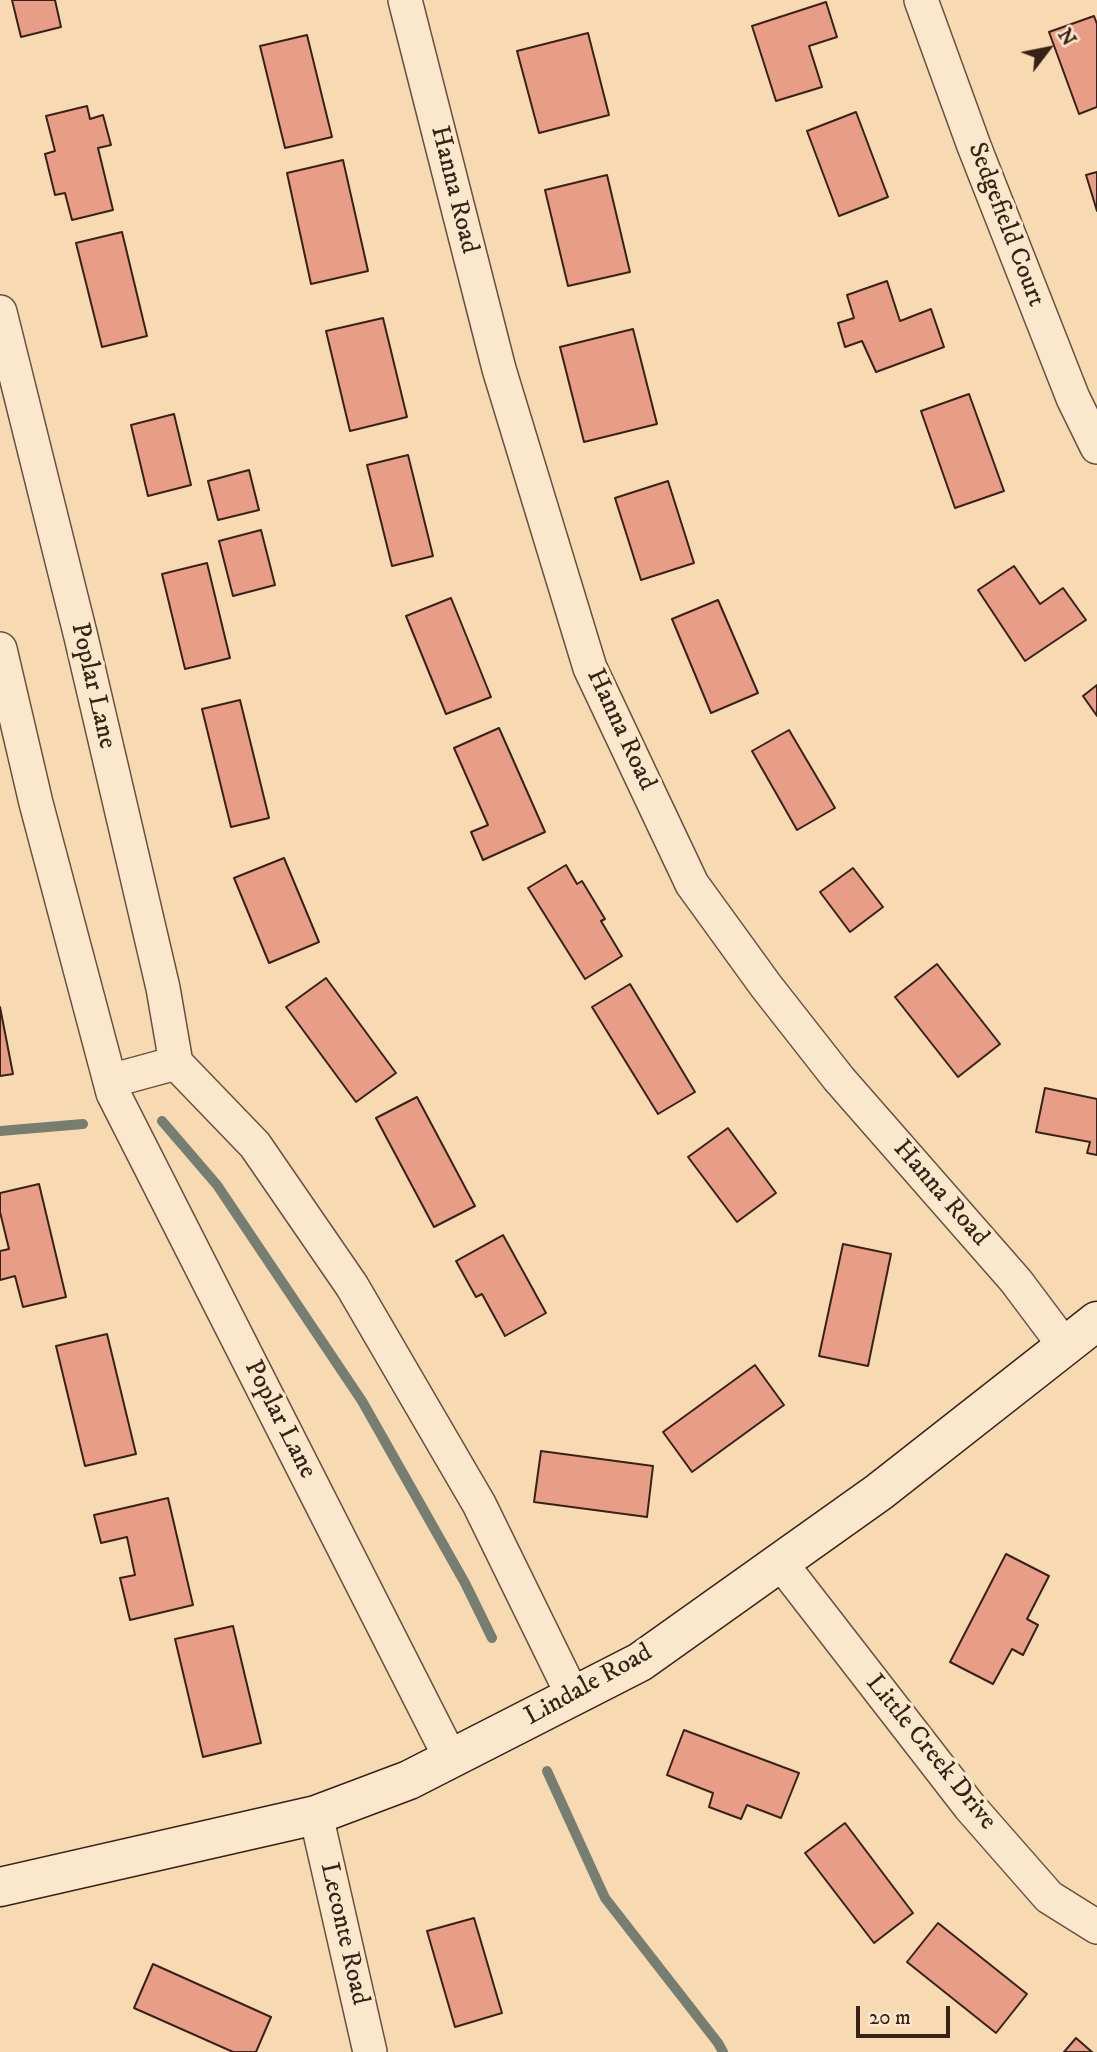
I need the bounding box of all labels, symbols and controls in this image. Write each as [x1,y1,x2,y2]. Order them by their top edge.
north arrow [1013,14,1083,84]
text: N [1052,25,1080,50]
street label: Hanna Road [422,123,484,257]
street label: Sedgefield Court [959,139,1051,311]
street label: Poplar Lane [62,620,122,752]
street label: Hanna Road [578,664,662,796]
street label: Hanna Road [885,1135,995,1253]
street label: Poplar Lane [236,1356,322,1484]
street label: Lindale Road [520,1638,658,1734]
street label: Little Creek Drive [858,1669,1002,1837]
street label: Leconte Road [311,1860,375,2008]
scale bar [859,1993,954,2037]
text: 20 m [869,2005,911,2031]

